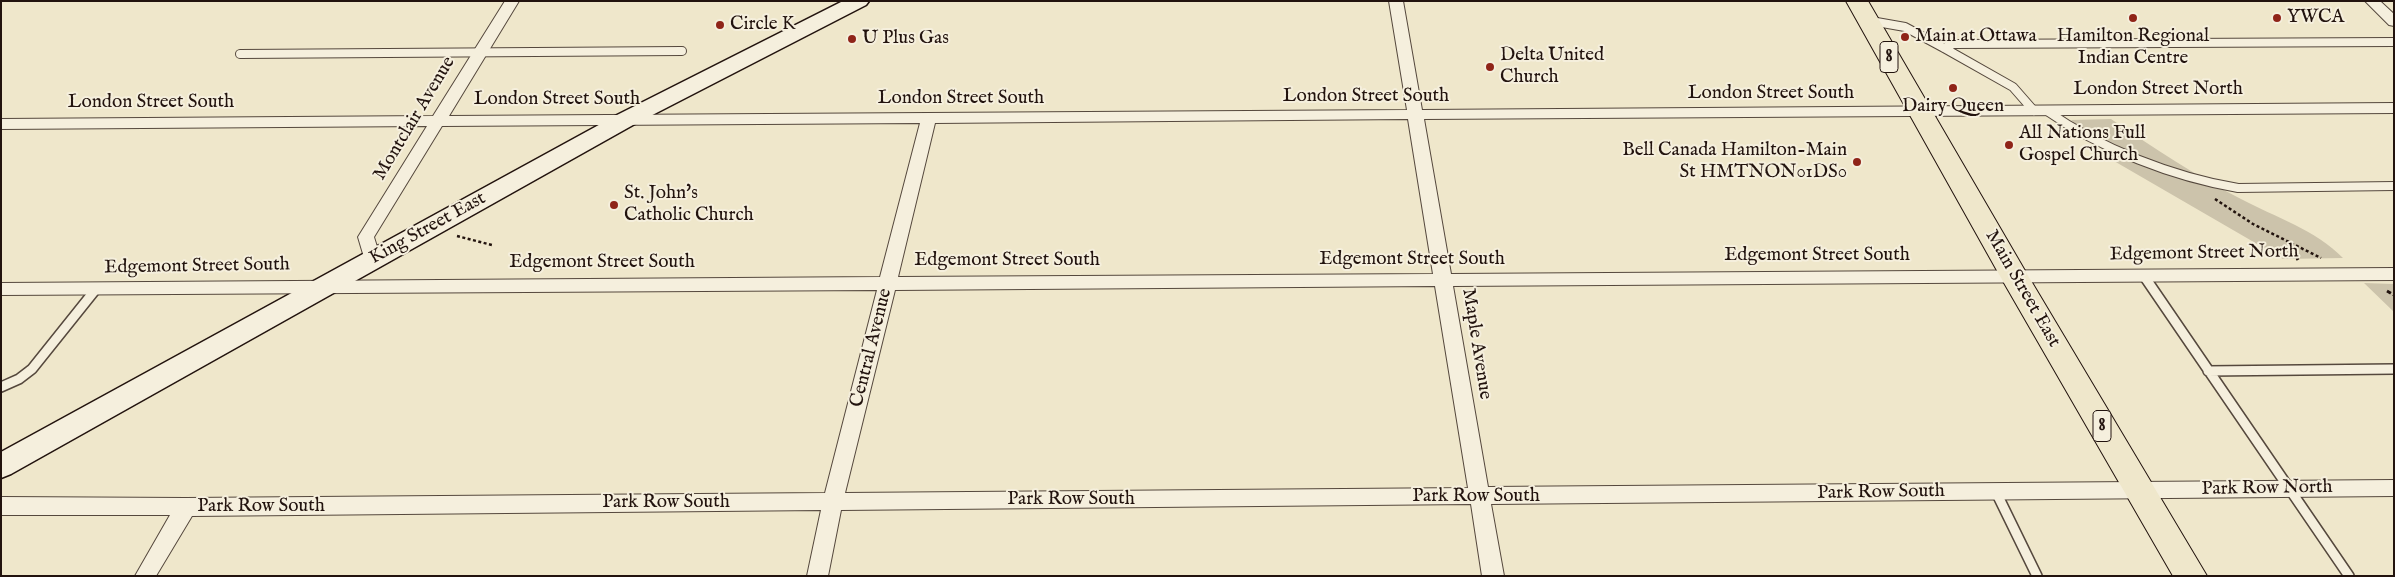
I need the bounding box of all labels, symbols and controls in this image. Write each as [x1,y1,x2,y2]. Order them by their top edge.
place label: YWCA [2287,7,2344,29]
marker: Hamilton Regional Indian Centre [2127,12,2139,24]
marker: YWCA [2271,12,2283,24]
place label: Circle K [730,14,795,36]
marker: Circle K [714,19,726,31]
place label: Main at Ottawa [1915,26,2037,48]
place label: Hamilton Regional Indian Centre [2057,26,2209,70]
place label: U Plus Gas [862,28,949,50]
marker: Main at Ottawa [1899,31,1911,43]
marker: U Plus Gas [846,33,858,45]
road number: 8 [1880,42,1898,72]
place label: Delta United Church [1500,45,1604,89]
street label: Montclair Avenue [369,53,461,185]
marker: Delta United Church [1484,61,1496,73]
street label: London Street North [2073,79,2243,101]
marker: Dairy Queen [1947,82,1959,94]
street label: London Street South [1688,83,1854,105]
street label: London Street South [1283,86,1449,108]
street label: London Street South [878,88,1044,110]
street label: London Street South [474,89,640,111]
street label: London Street South [68,92,234,114]
place label: Dairy Queen [1902,96,2004,118]
place label: All Nations Full Gospel Church [2019,123,2145,167]
marker: All Nations Full Gospel Church [2003,139,2015,151]
place label: Bell Canada Hamilton-Main St HMTNON01DS0 [1622,140,1847,184]
marker: Bell Canada Hamilton-Main St HMTNON01DS0 [1851,156,1863,168]
place label: St. John's Catholic Church [624,183,754,227]
street label: King Street East [366,188,490,270]
marker: St. John's Catholic Church [608,199,620,211]
street label: Main Street East [1979,226,2065,352]
street label: Edgemont Street North [2109,241,2299,267]
street label: Edgemont Street South [1724,245,1910,267]
street label: Edgemont Street South [1319,249,1505,271]
street label: Edgemont Street South [914,250,1100,272]
street label: Edgemont Street South [509,252,695,274]
street label: Edgemont Street South [104,254,290,280]
street label: Central Avenue [846,286,898,410]
street label: Maple Avenue [1456,287,1496,401]
road number: 8 [2093,411,2111,442]
street label: Park Row North [2201,476,2333,502]
street label: Park Row South [1817,480,1945,506]
street label: Park Row South [1412,486,1540,508]
street label: Park Row South [1007,489,1135,511]
street label: Park Row South [602,492,730,514]
street label: Park Row South [197,496,325,518]

